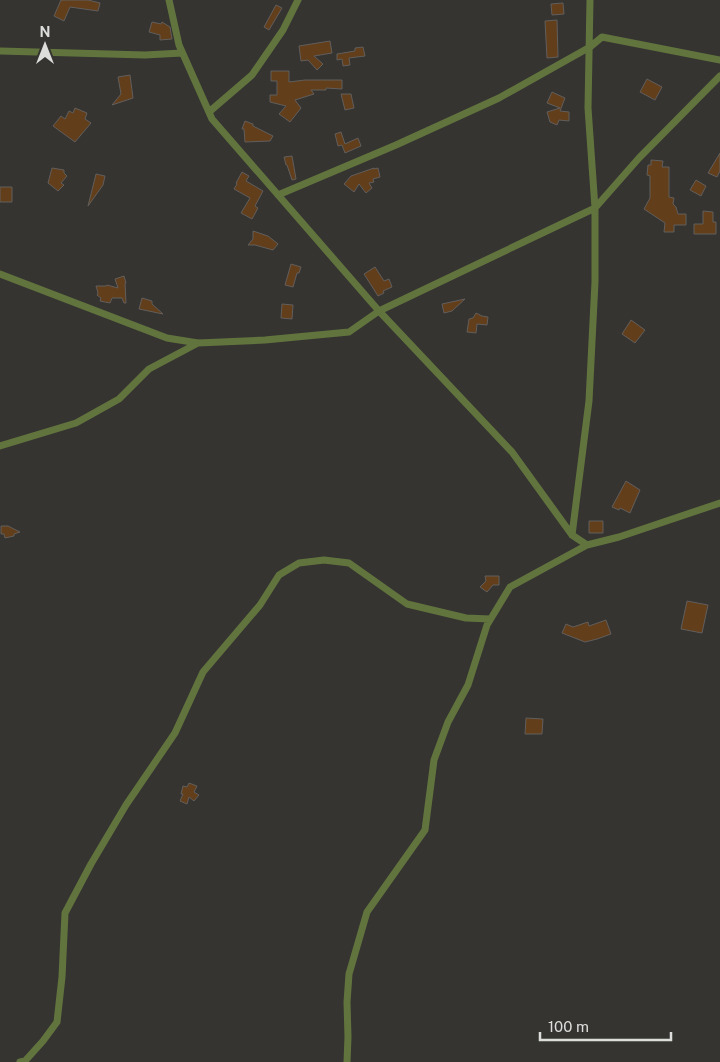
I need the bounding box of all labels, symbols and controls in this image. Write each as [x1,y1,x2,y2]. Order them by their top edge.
north arrow [20,20,70,70]
text: N [40,24,50,40]
scale bar [540,1010,671,1042]
text: 100 m [548,1018,589,1035]

